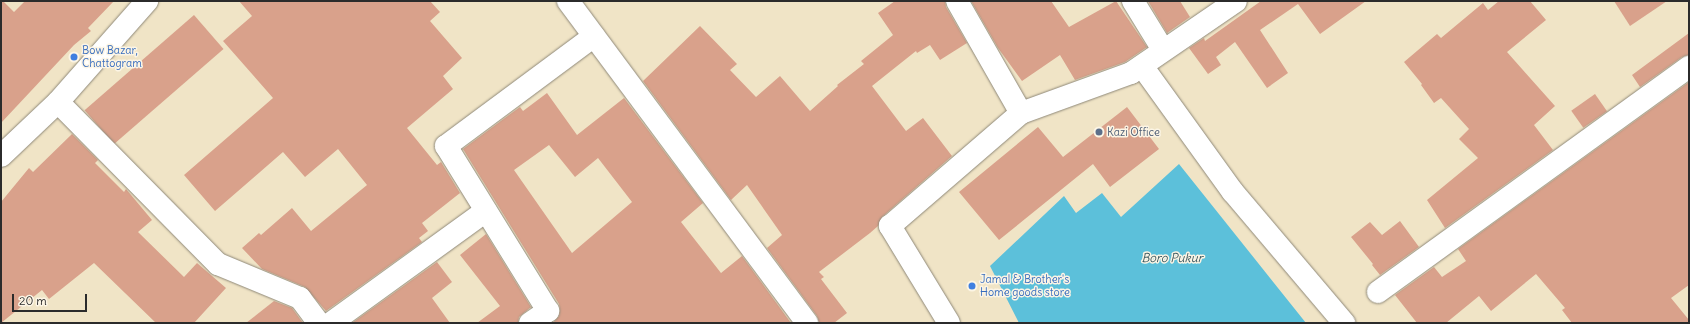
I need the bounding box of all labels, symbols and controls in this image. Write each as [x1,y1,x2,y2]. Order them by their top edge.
place label: Bow Bazar, Chattogram [82,44,142,70]
marker: Bow Bazar, Chattogram [69,52,79,62]
place label: Kazi Office [1107,125,1160,139]
marker: Kazi Office [1094,127,1104,137]
water label: Boro Pukur [1141,251,1203,265]
place label: Jamal & Brother's Home goods store [980,273,1070,299]
marker: Jamal & Brother's Home goods store [967,281,977,291]
scale bar [14,286,89,312]
text: 20 m [19,293,47,308]

